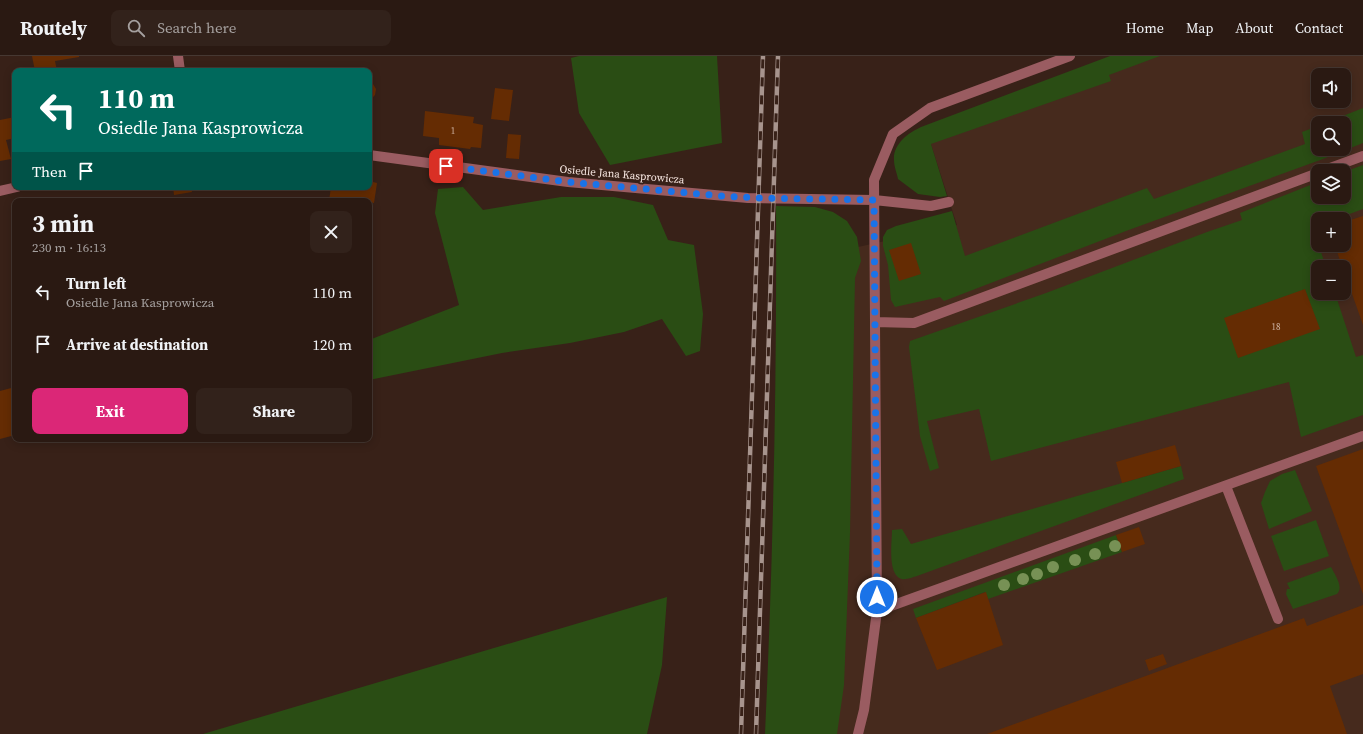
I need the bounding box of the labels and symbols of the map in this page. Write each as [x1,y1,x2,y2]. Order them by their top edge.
house number: 1 [451,125,455,137]
pin [429,149,463,183]
street label: Osiedle Jana Kasprowicza [559,162,686,187]
house number: 18 [1271,321,1281,333]
position arrow [856,576,898,618]

